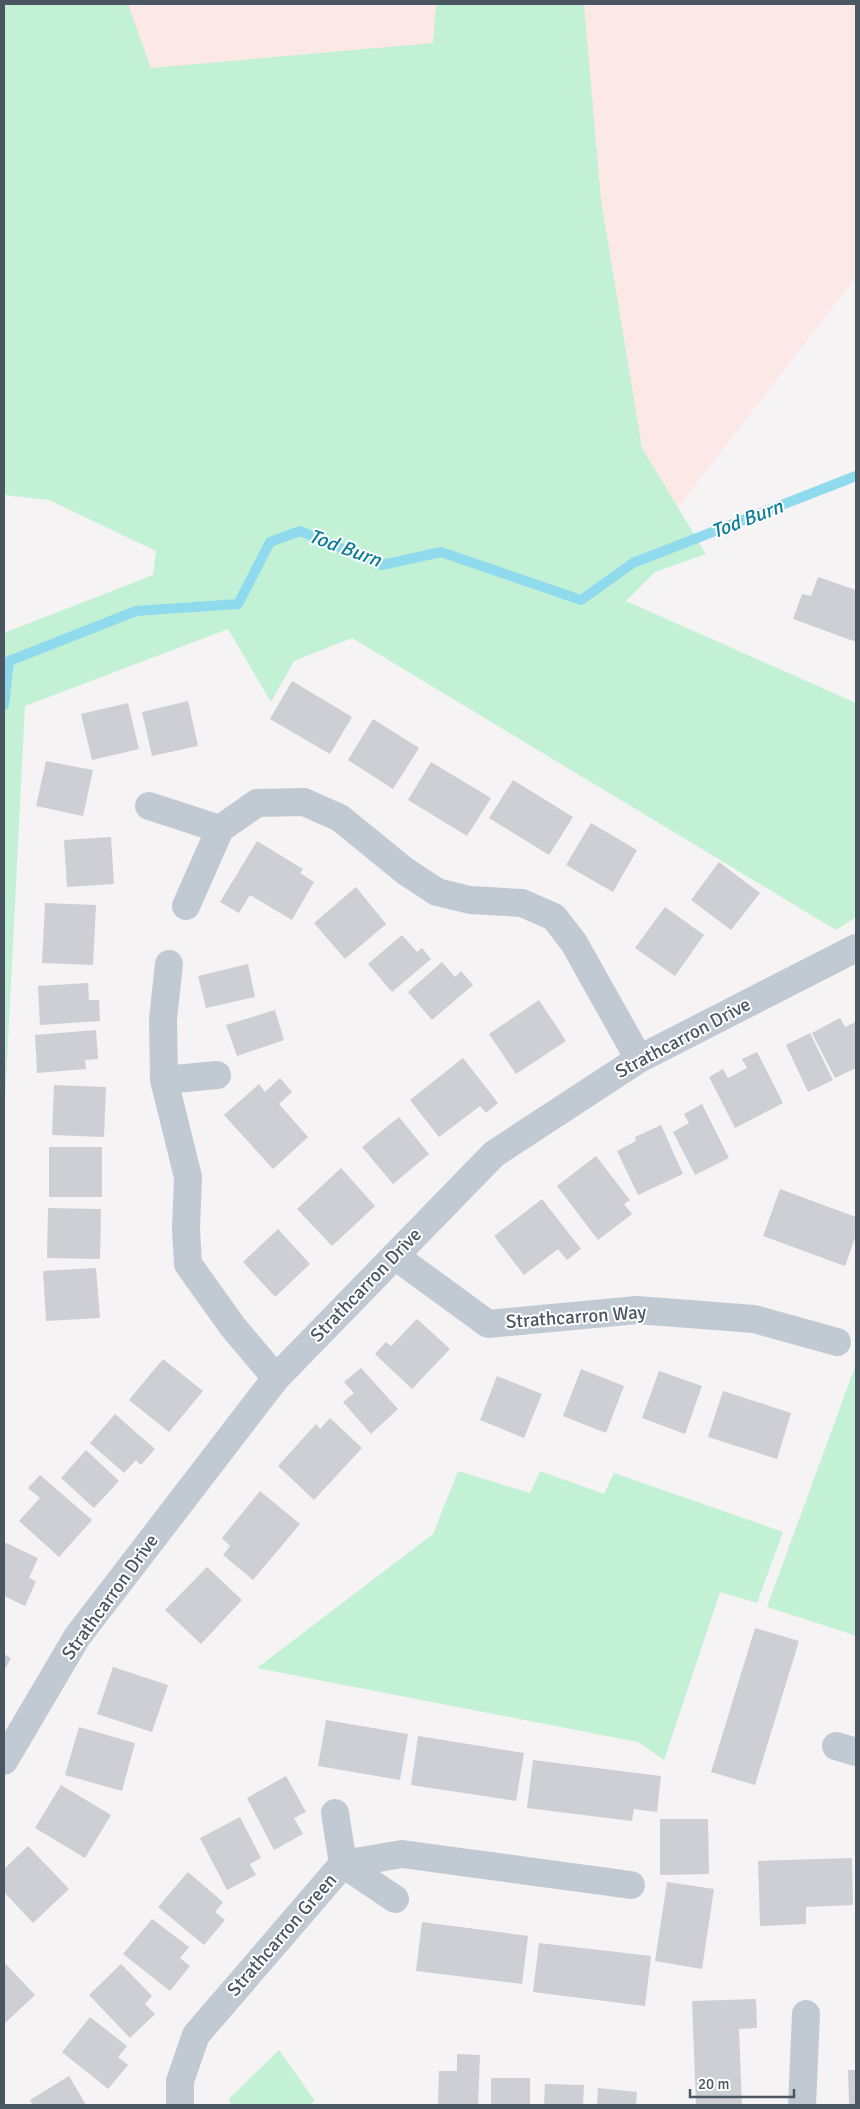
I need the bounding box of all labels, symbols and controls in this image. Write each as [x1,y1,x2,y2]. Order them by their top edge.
water label: Tod Burn [708,494,787,544]
water label: Tod Burn [306,523,385,573]
street label: Strathcarron Drive [611,992,755,1084]
street label: Strathcarron Drive [305,1223,427,1347]
street label: Strathcarron Way [505,1300,647,1334]
street label: Strathcarron Drive [56,1529,164,1665]
street label: Strathcarron Green [222,1869,342,2001]
scale bar [690,2066,794,2098]
text: 20 m [698,2075,729,2093]

